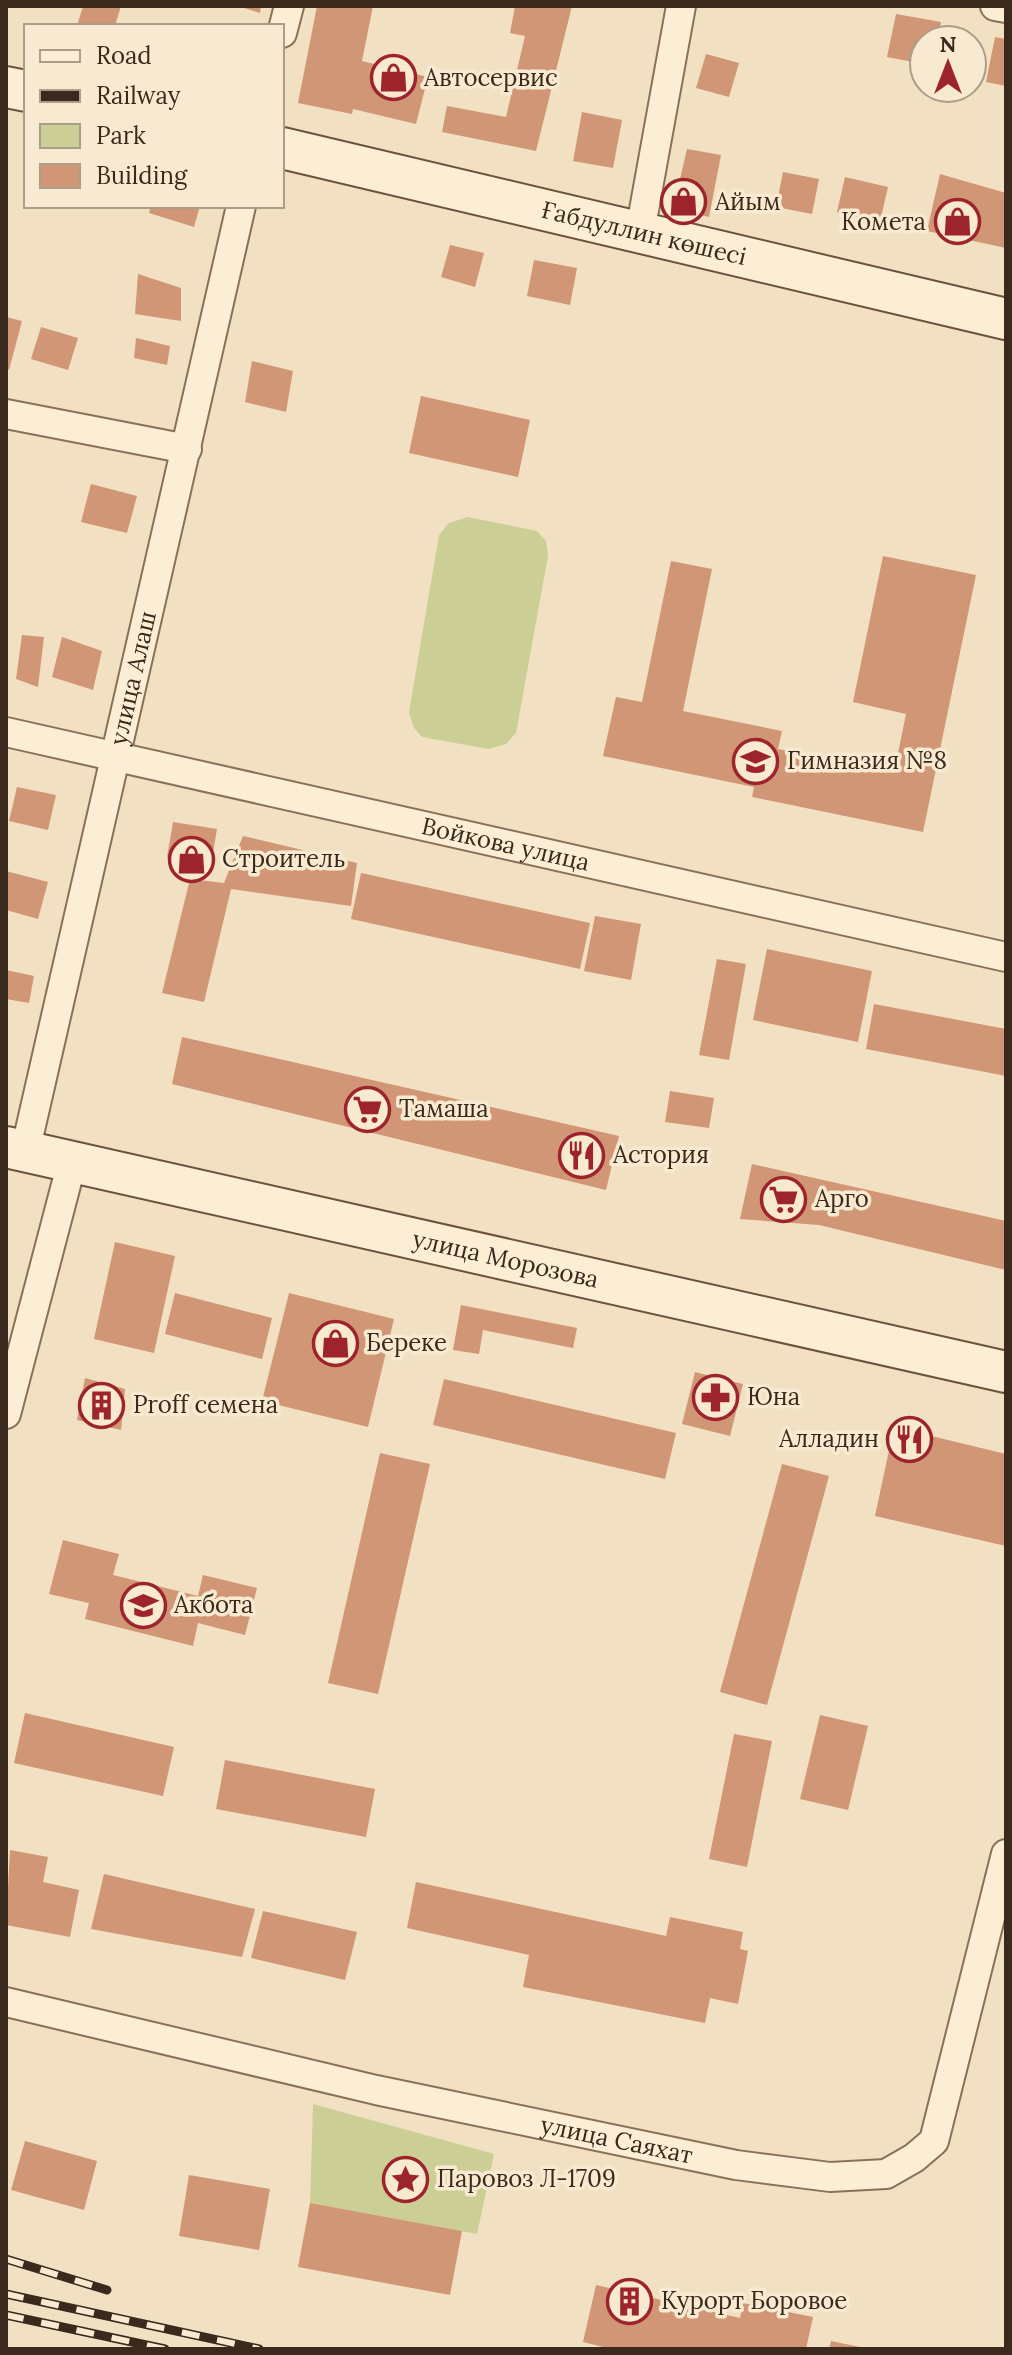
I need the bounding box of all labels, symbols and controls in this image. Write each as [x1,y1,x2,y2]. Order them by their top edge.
legend [24,24,284,208]
north arrow [908,24,988,104]
text: N [939,30,957,58]
text: Road [96,40,152,71]
shop icon: Автосервис [369,54,417,102]
place label: Автосервис [423,62,558,93]
text: Railway [96,80,181,111]
text: Park [96,120,146,151]
text: Building [96,160,188,191]
shop icon: Айым [660,178,708,226]
place label: Айым [714,186,781,217]
street label: Ғабдуллин көшесі [539,194,750,272]
shop icon: Комета [933,198,981,246]
place label: Комета [841,206,926,237]
street label: улица Алаш [102,608,163,748]
school or university icon: Гимназия №8 [732,737,780,785]
place label: Гимназия №8 [787,745,947,776]
street label: Войкова улица [419,810,593,878]
shop icon: Строитель [167,835,215,883]
place label: Строитель [222,843,345,874]
supermarket icon: Тамаша [344,1085,392,1133]
place label: Тамаша [399,1093,489,1124]
restaurant icon: Астория [558,1131,606,1179]
place label: Астория [612,1139,709,1170]
supermarket icon: Арго [760,1175,808,1223]
place label: Арго [814,1183,869,1214]
street label: улица Морозова [410,1223,602,1295]
shop icon: Береке [311,1319,359,1367]
place label: Береке [366,1327,447,1358]
pharmacy icon: Юна [692,1373,740,1421]
building icon: Proff семена [78,1381,126,1429]
place label: Юна [747,1381,800,1412]
place label: Proff семена [133,1389,278,1420]
restaurant icon: Алладин [886,1415,934,1463]
place label: Алладин [778,1423,879,1454]
school or university icon: Акбота [119,1581,167,1629]
place label: Акбота [173,1589,253,1620]
street label: улица Саяхат [538,2109,696,2171]
place icon: Паровоз Л-1709 [382,2155,430,2203]
place label: Паровоз Л-1709 [437,2163,616,2194]
building icon: Курорт Боровое [606,2277,654,2325]
place label: Курорт Боровое [661,2285,847,2316]

